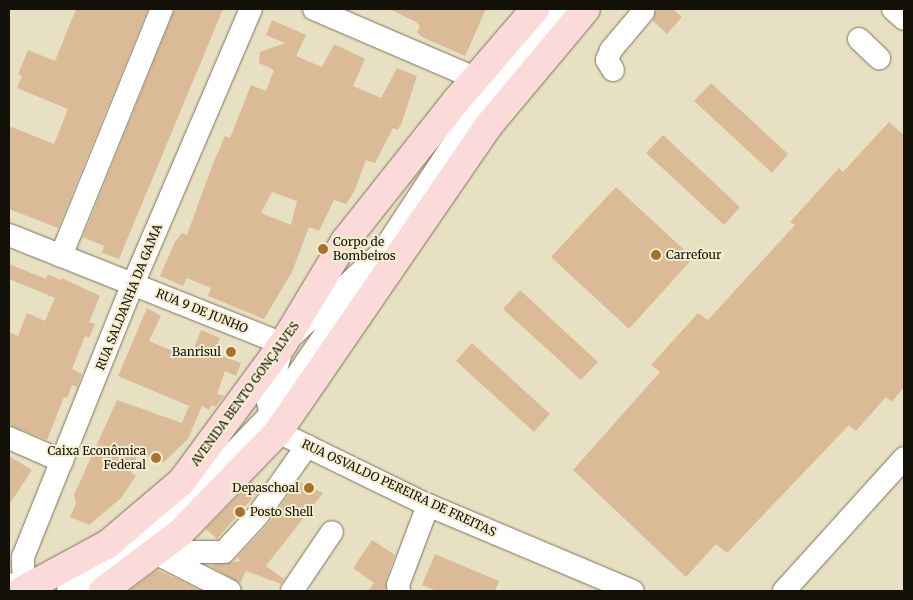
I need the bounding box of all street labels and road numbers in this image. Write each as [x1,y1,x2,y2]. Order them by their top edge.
street label: RUA SALDANHA DA GAMA [93,222,165,372]
street label: RUA 9 DE JUNHO [154,286,250,336]
street label: AVENIDA BENTO GONÇALVES [188,319,302,469]
street label: RUA OSVALDO PEREIRA DE FREITAS [300,437,498,539]

